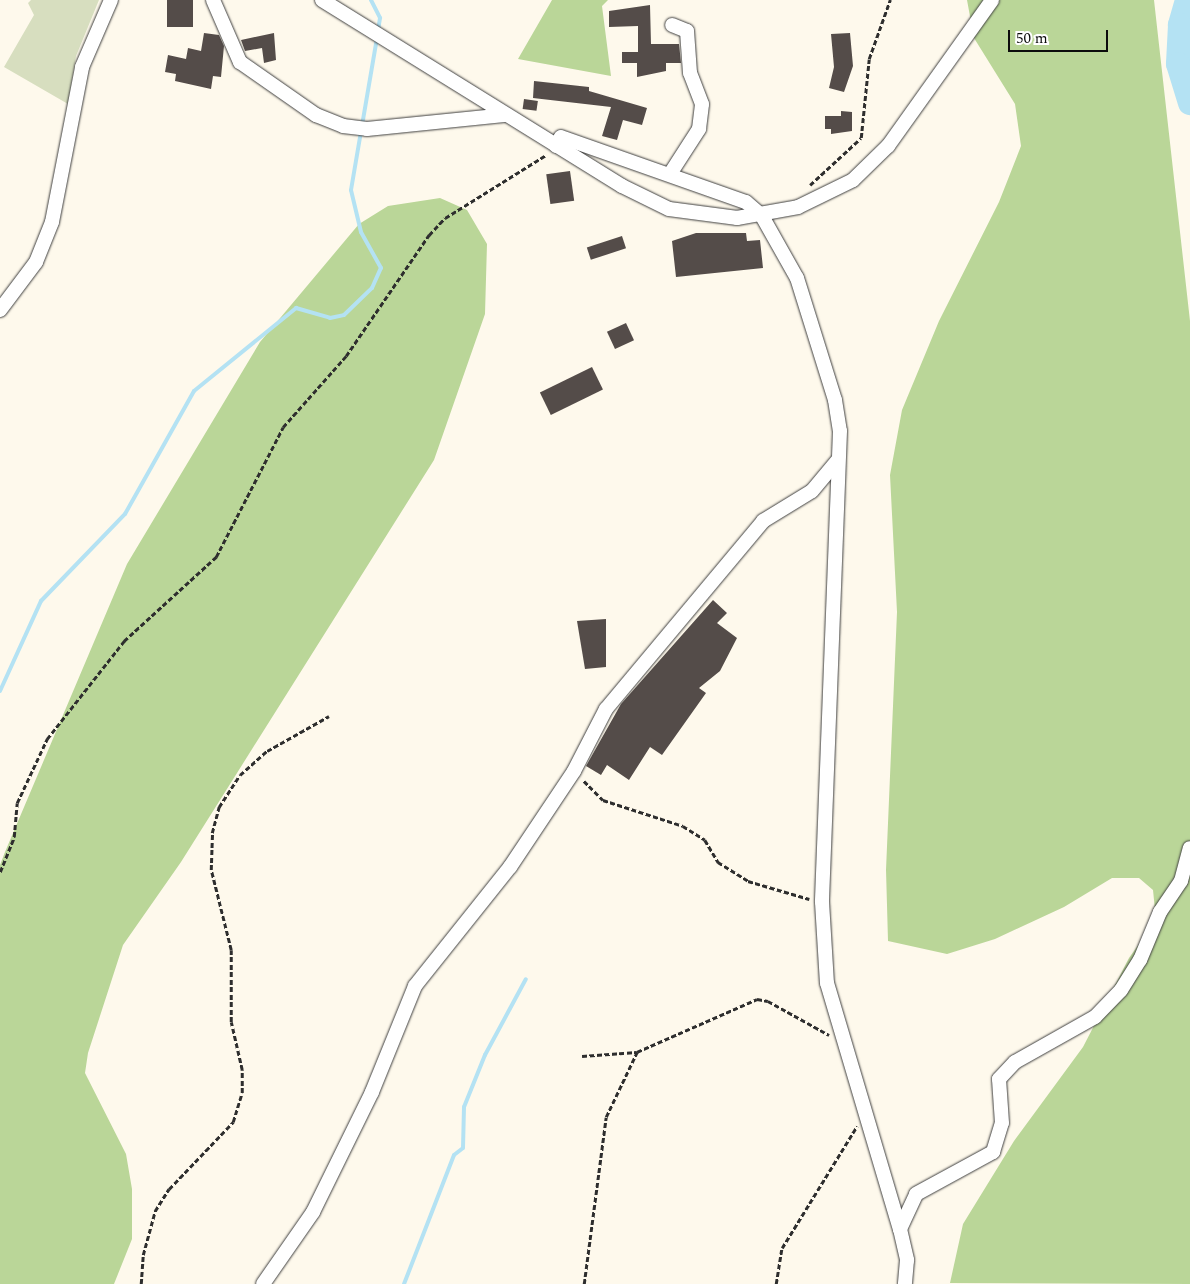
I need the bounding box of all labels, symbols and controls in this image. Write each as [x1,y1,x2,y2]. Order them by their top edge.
scale bar [1010,20,1110,52]
text: 50 m [1016,27,1048,50]

